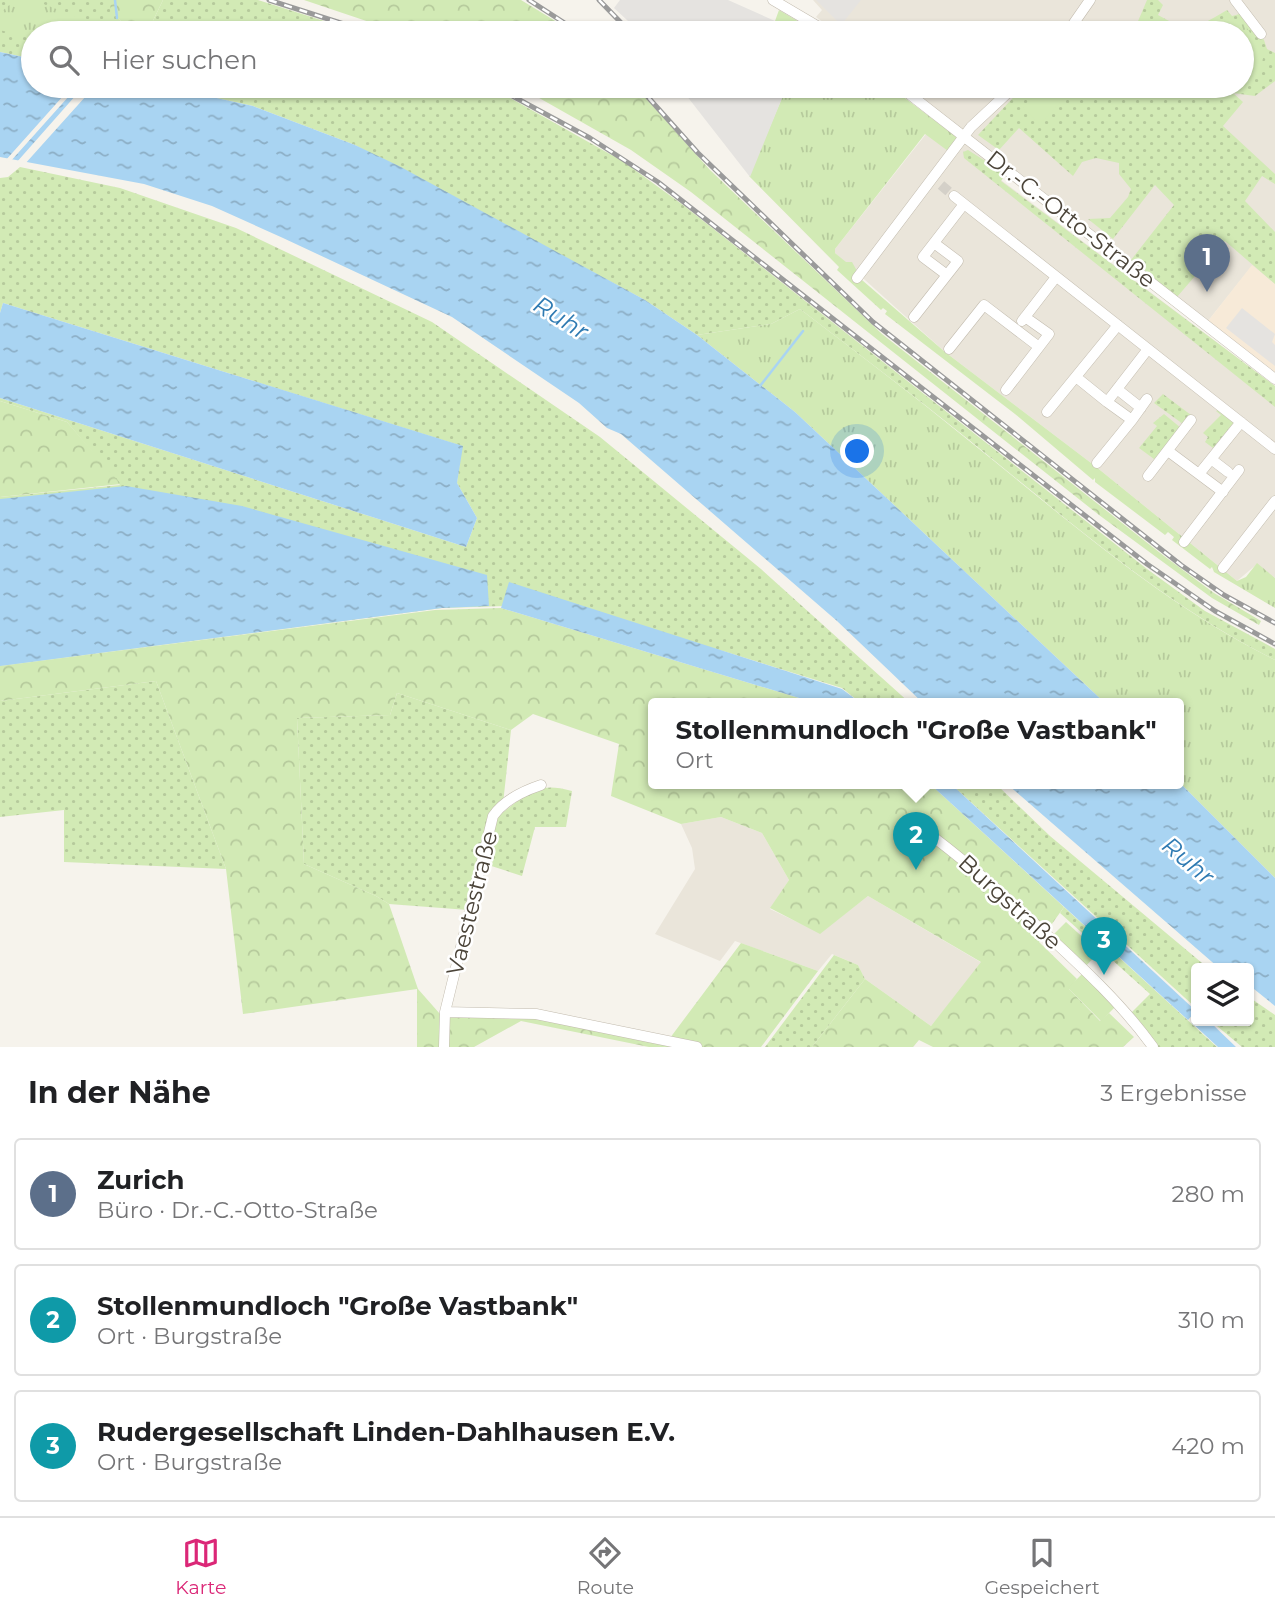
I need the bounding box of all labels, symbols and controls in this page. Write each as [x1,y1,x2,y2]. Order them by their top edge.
search box [21,21,1254,98]
icon: search [45,41,83,79]
text: Hier suchen [101,44,258,76]
street label: Dr.-C.-Otto-Straße [981,144,1161,294]
pin: 1 [1184,234,1230,292]
water label: Ruhr [528,290,595,346]
your location [840,434,874,468]
popup [648,698,1184,789]
text: Stollenmundloch "Große Vastbank" [675,714,1157,746]
text: Ort [675,746,714,774]
pin: 2 [893,812,939,870]
street label: Vaestestraße [441,828,503,978]
water label: Ruhr [1156,830,1221,892]
street label: Burgstraße [953,848,1067,956]
pin: 3 [1081,917,1127,975]
map controls [1191,963,1254,1026]
button: layers [1191,963,1254,1026]
text: In der Nähe [28,1074,211,1111]
text: 3 Ergebnisse [1100,1079,1247,1107]
text: Zurich [97,1164,184,1196]
text: 1 [48,1180,58,1208]
text: 280 m [1172,1180,1245,1208]
text: Büro · Dr.-C.-Otto-Straße [97,1196,378,1224]
text: Stollenmundloch "Große Vastbank" [97,1290,578,1322]
text: 2 [46,1306,60,1334]
text: 310 m [1178,1306,1245,1334]
text: Ort · Burgstraße [97,1322,282,1350]
text: Rudergesellschaft Linden-Dahlhausen E.V. [97,1416,675,1448]
text: 3 [46,1432,60,1460]
text: 420 m [1171,1432,1245,1460]
text: Ort · Burgstraße [97,1448,282,1476]
tab: Karte [175,1534,226,1599]
tab: Route [577,1534,634,1599]
tab: Gespeichert [984,1534,1100,1599]

